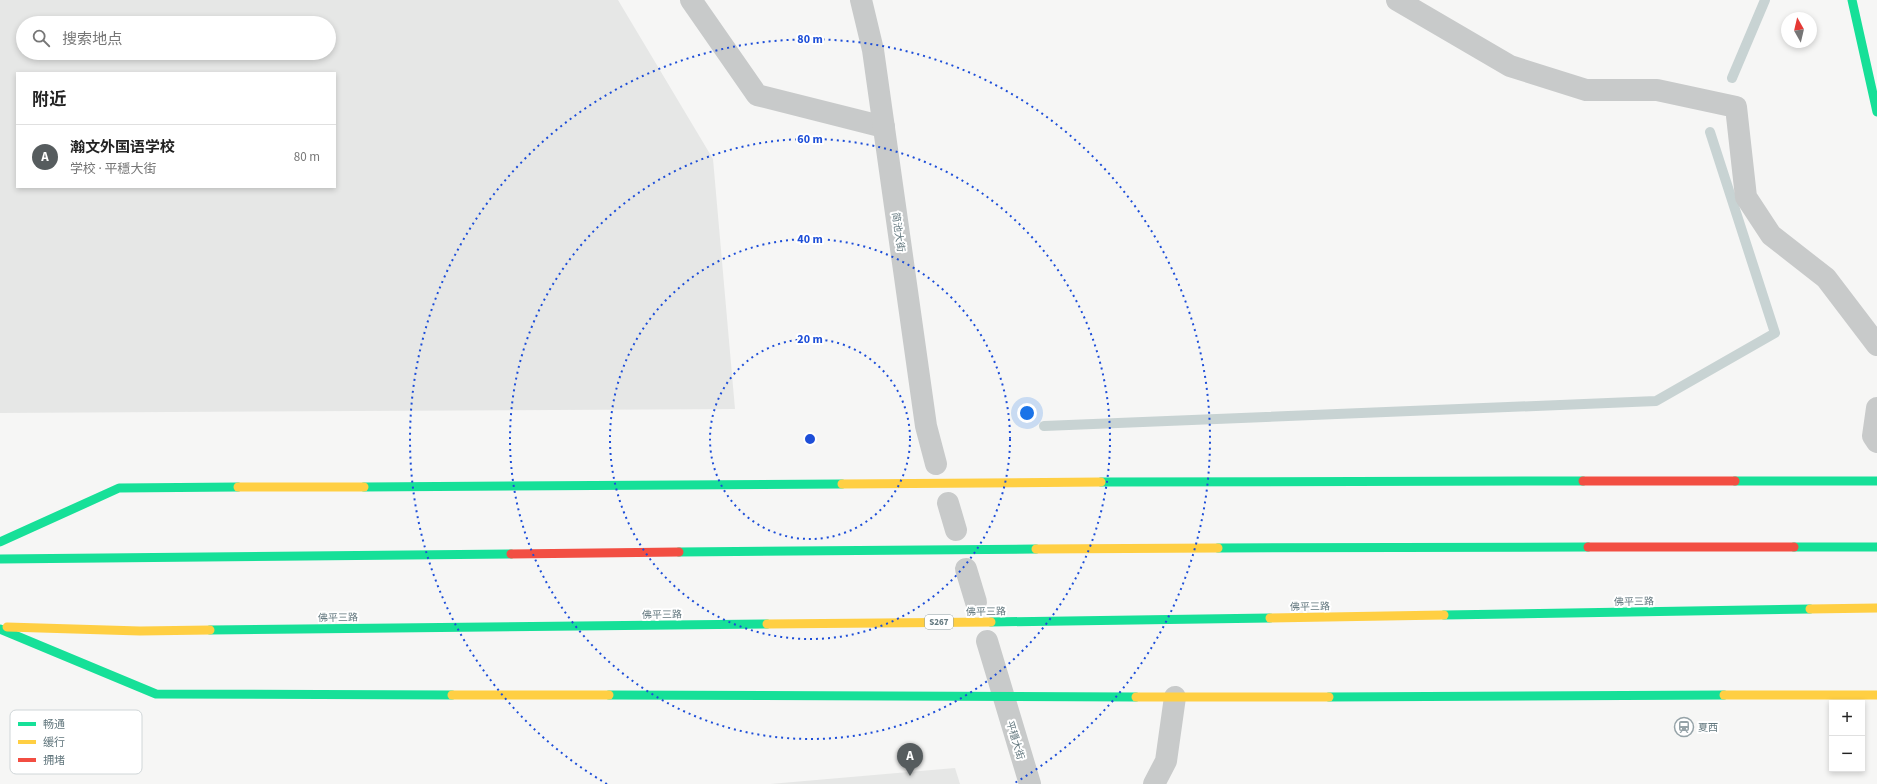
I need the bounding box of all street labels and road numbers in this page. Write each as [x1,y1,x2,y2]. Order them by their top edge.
street label: 简池大街 [888,211,908,253]
street label: 佛平三路 [1613,595,1654,609]
street label: 佛平三路 [1289,600,1330,614]
street label: 佛平三路 [965,605,1006,619]
street label: 佛平三路 [641,608,682,622]
street label: 佛平三路 [317,611,358,625]
road number: S267 [925,615,953,629]
street label: 平穩大街 [1003,719,1028,761]

